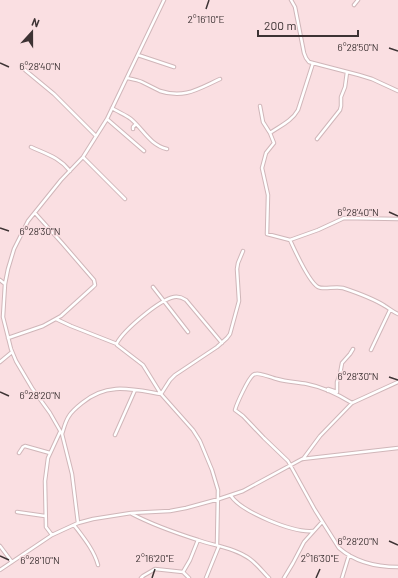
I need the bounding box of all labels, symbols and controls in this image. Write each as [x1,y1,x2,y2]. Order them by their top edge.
north arrow [12,12,52,52]
scale bar [258,12,358,38]
text: 2°16'10"E [188,13,224,25]
text: N [30,15,42,30]
text: 200 m [264,18,296,32]
text: 6°28'50"N [337,41,379,53]
text: 6°28'40"N [19,60,61,72]
text: 6°28'40"N [337,206,379,218]
text: 6°28'30"N [19,225,61,237]
text: 6°28'30"N [337,370,379,382]
text: 6°28'20"N [19,389,61,401]
text: 6°28'20"N [337,535,379,547]
text: 2°16'20"E [136,552,174,564]
text: 2°16'30"E [301,552,339,564]
text: 6°28'10"N [20,554,60,566]

